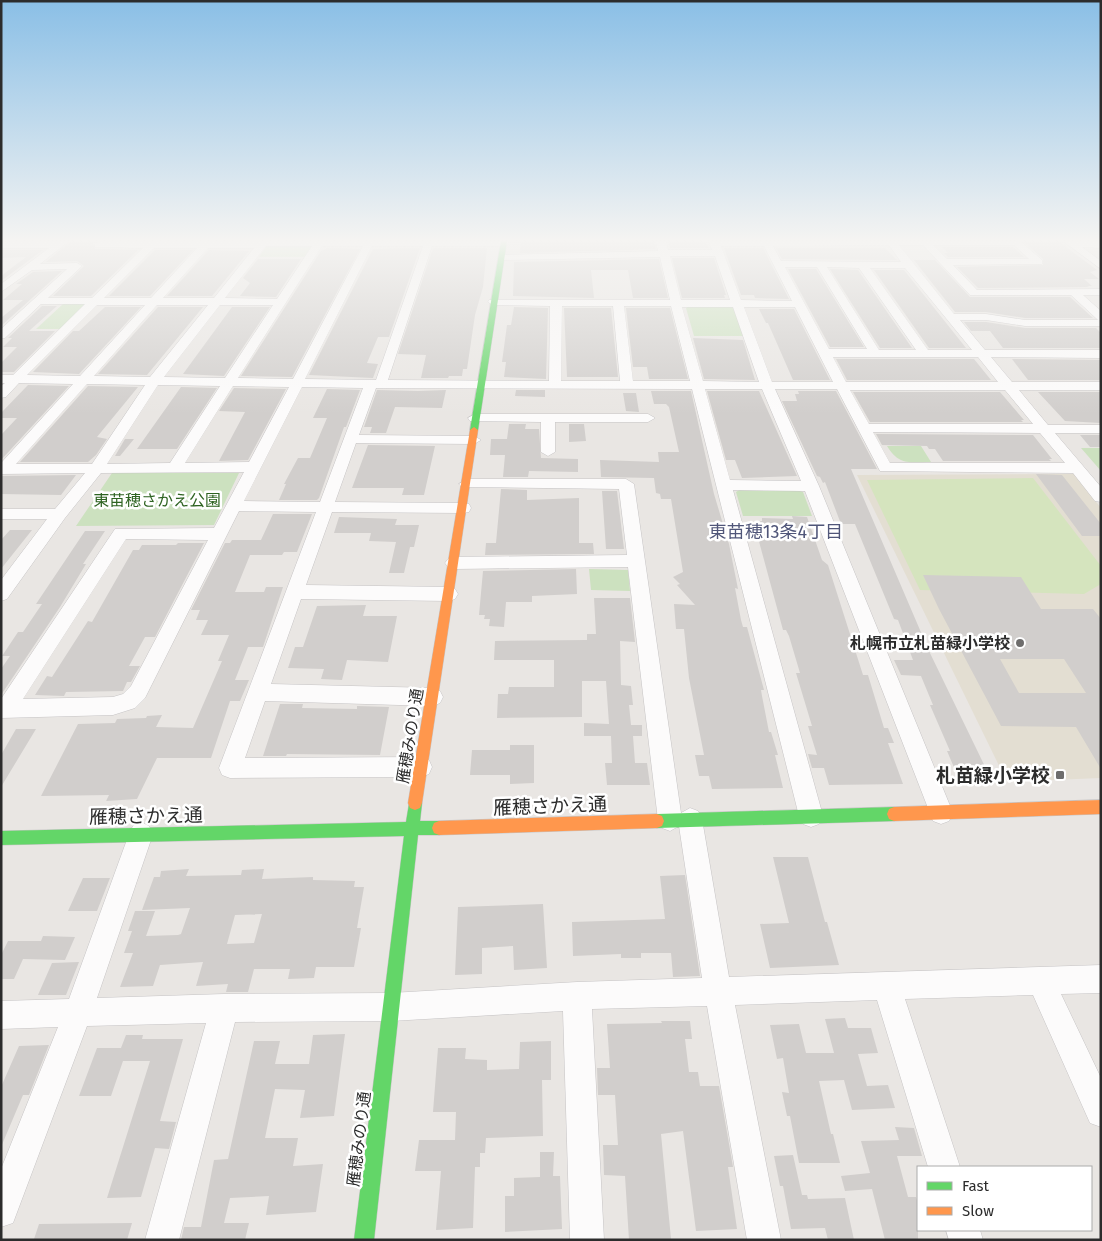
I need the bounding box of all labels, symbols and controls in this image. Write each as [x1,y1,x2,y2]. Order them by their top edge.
park label: 東苗穂さかえ公園 [93,491,221,510]
district label: 東苗穂13条4丁目 [709,521,843,543]
place label: 札幌市立札苗緑小学校 [850,634,1010,653]
marker: 札幌市立札苗緑小学校 [1014,637,1026,649]
street label: 雁穂みのり通 [393,687,427,785]
place label: 札苗緑小学校 [936,764,1050,787]
marker: 札苗緑小学校 [1054,769,1066,781]
street label: 雁穂さかえ通 [493,793,607,819]
street label: 雁穂さかえ通 [89,804,203,828]
street label: 雁穂みのり通 [344,1090,374,1188]
legend [917,1166,1092,1231]
text: Fast [962,1177,989,1195]
text: Slow [962,1202,994,1220]

